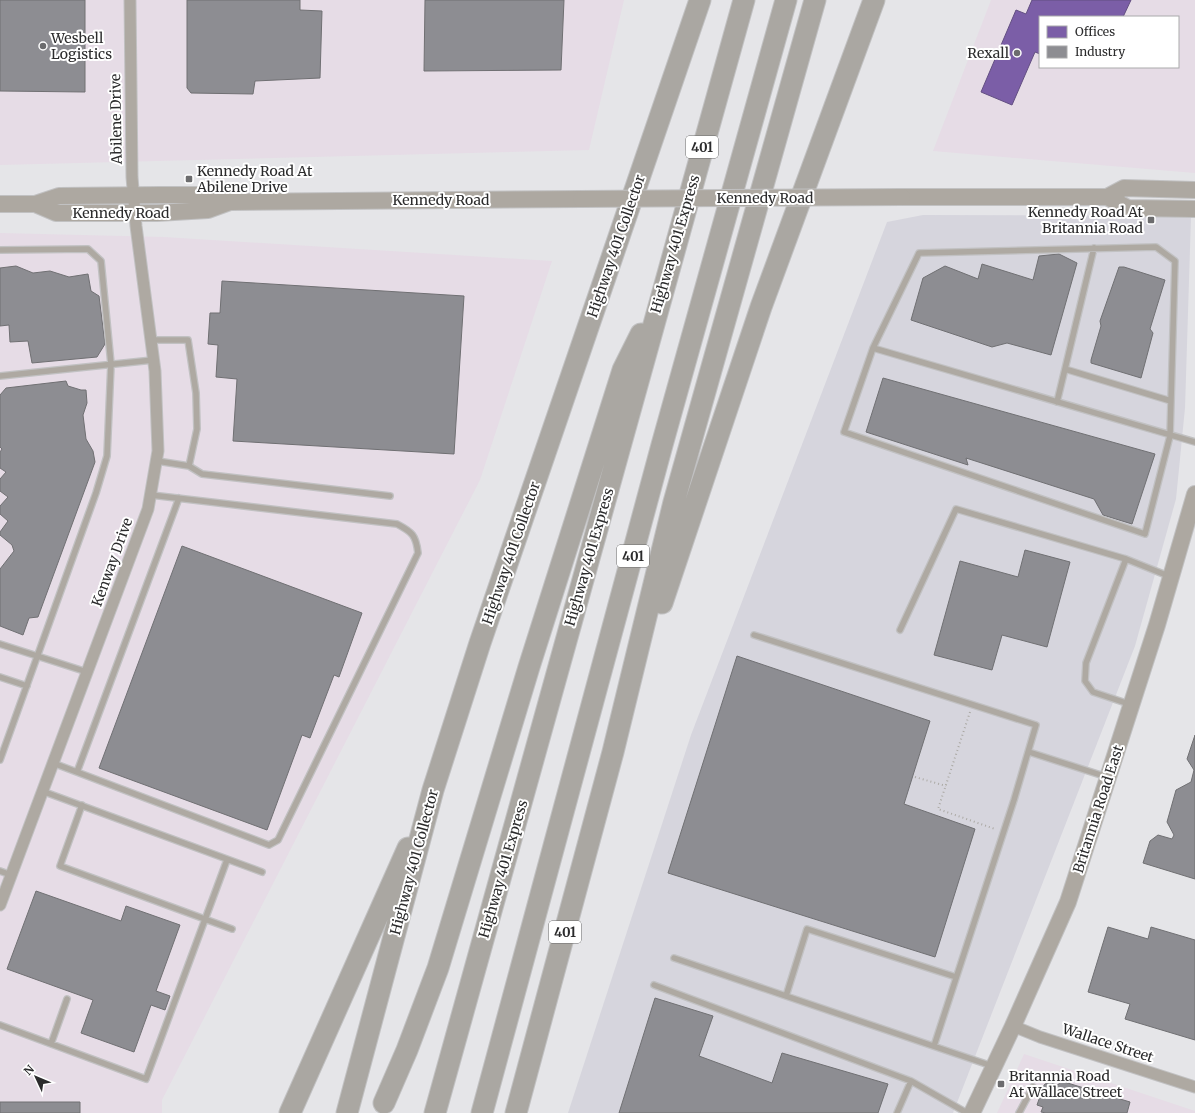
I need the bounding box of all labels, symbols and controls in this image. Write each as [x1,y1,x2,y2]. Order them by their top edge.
legend [1039,16,1179,68]
text: Offices [1075,24,1115,39]
place label: Wesbell Logistics [50,29,112,63]
marker: Wesbell Logistics [38,41,48,51]
place label: Rexall [967,44,1010,62]
text: Industry [1075,44,1125,59]
marker: Rexall [1012,48,1022,58]
street label: Abilene Drive [106,74,126,165]
road number: 401 [686,136,718,158]
place label: Kennedy Road At Abilene Drive [196,162,313,196]
street label: Highway 401 Collector [583,172,649,320]
street label: Highway 401 Express [647,173,703,315]
marker: Kennedy Road At Abilene Drive [184,174,194,184]
street label: Kennedy Road [717,189,814,207]
street label: Kennedy Road [393,191,490,209]
place label: Kennedy Road At Britannia Road [1028,203,1144,237]
street label: Kennedy Road [73,204,170,222]
marker: Kennedy Road At Britannia Road [1146,215,1156,225]
street label: Highway 401 Collector [478,479,544,627]
street label: Highway 401 Express [561,486,617,628]
street label: Kenway Drive [88,515,136,609]
road number: 401 [617,545,649,567]
street label: Britannia Road East [1069,742,1127,875]
street label: Highway 401 Collector [386,787,442,937]
street label: Highway 401 Express [475,798,531,940]
road number: 401 [549,921,581,943]
street label: Wallace Street [1059,1019,1156,1066]
north arrow [16,1057,56,1097]
text: N [21,1062,37,1078]
place label: Britannia Road At Wallace Street [1008,1067,1123,1101]
marker: Britannia Road At Wallace Street [996,1079,1006,1089]

